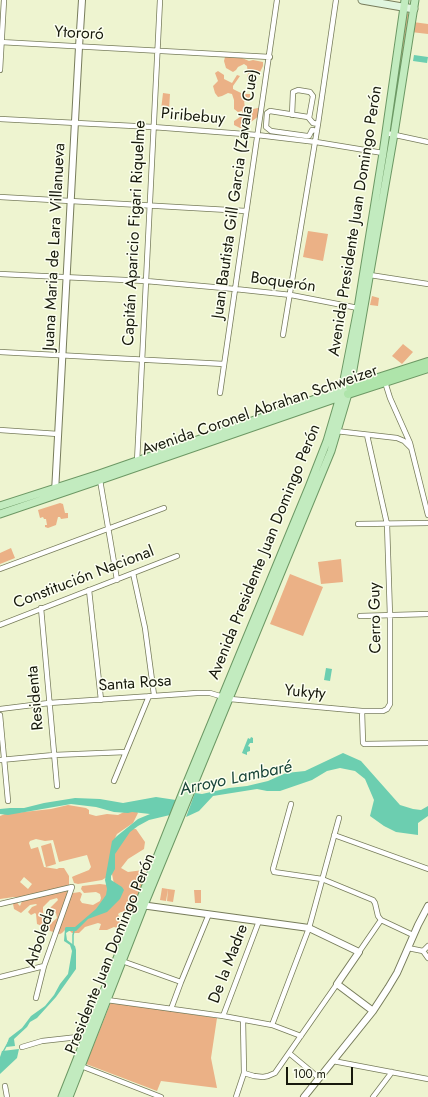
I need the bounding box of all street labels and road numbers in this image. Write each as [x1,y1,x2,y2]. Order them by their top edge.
street label: Ytororó [54,23,104,45]
street label: Juan Bautista Gill Garcia (Zavala Cue) [209,68,263,320]
street label: Avenida Presidente Juan Domingo Perón [325,84,387,358]
street label: Piribebuy [160,105,226,129]
street label: Capitán Aparicio Figari Riquelme [120,120,150,346]
street label: Juana Maria de Lara Villanueva [40,143,70,351]
street label: Boquerón [249,269,317,297]
street label: Avenida Coronel Abrahan Schweizer [139,361,381,461]
street label: Avenida Presidente Juan Domingo Perón [205,422,325,682]
street label: Constitución Nacional [11,542,157,614]
street label: Cerro Guy [366,582,386,654]
street label: Residenta [24,665,48,731]
street label: Santa Rosa [98,672,172,696]
street label: Yukyty [284,682,326,704]
street label: Presidente Juan Domingo Perón [62,851,160,1057]
street label: Arboleda [22,905,60,971]
street label: De la Madre [205,922,253,1006]

